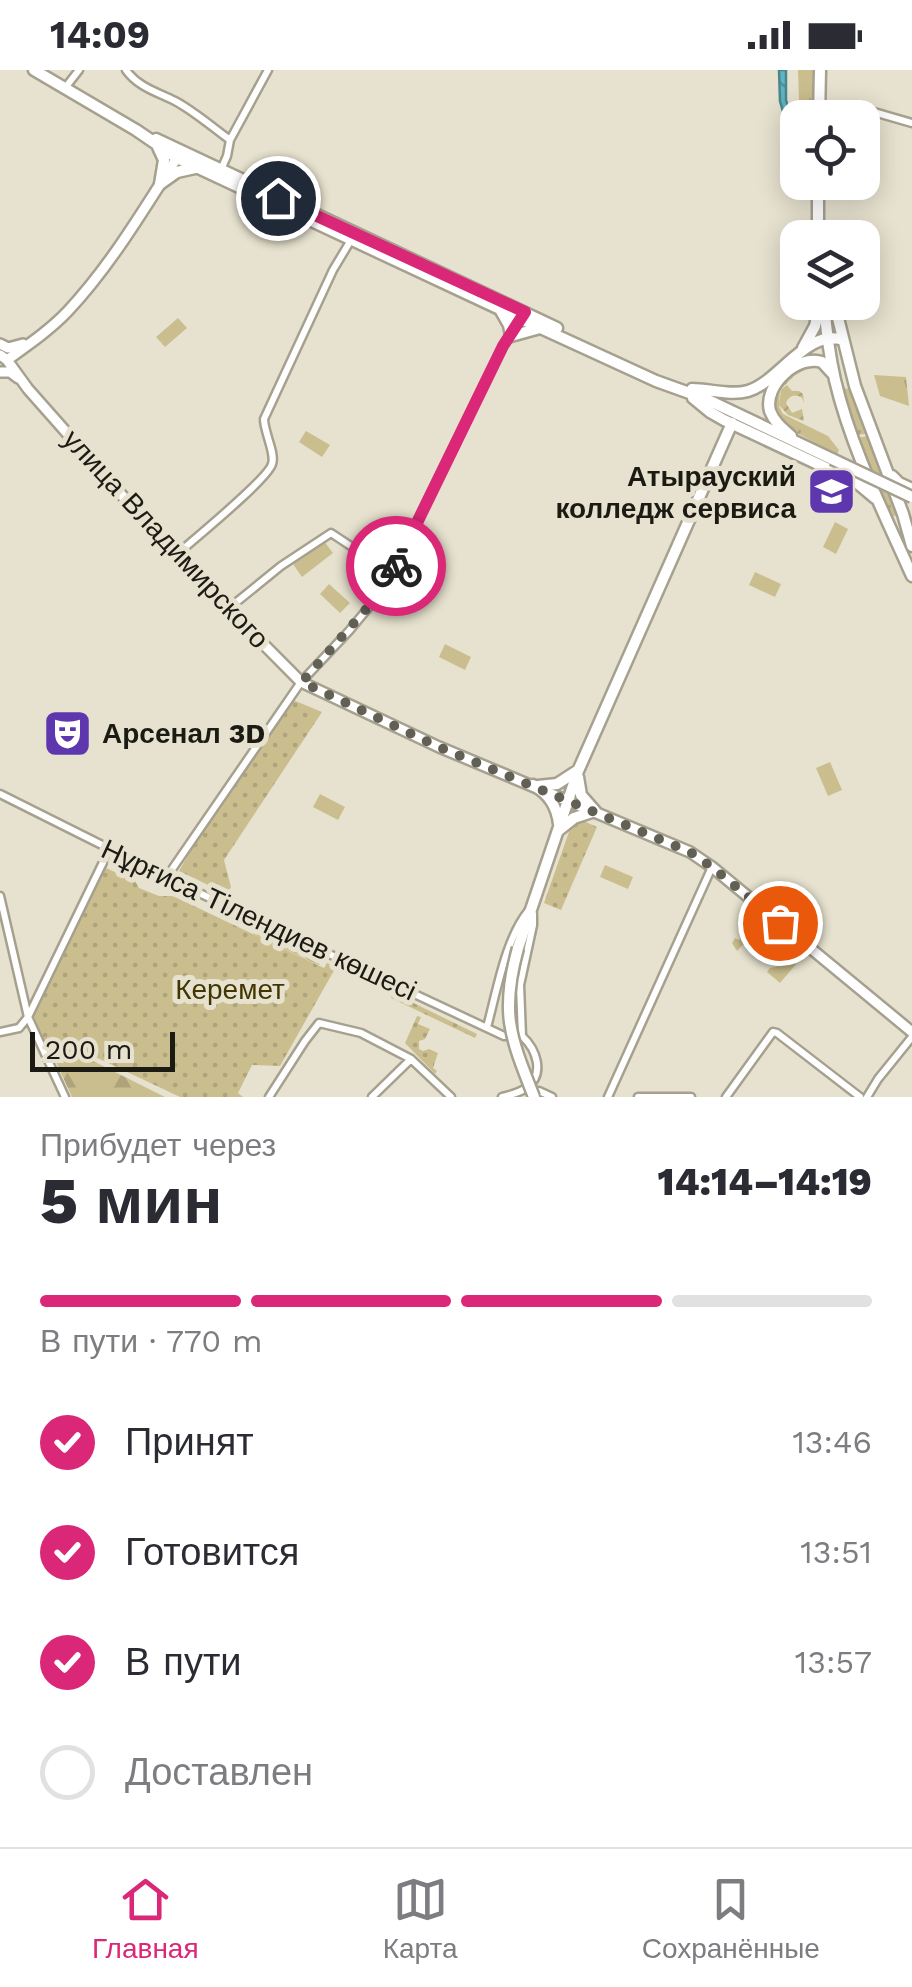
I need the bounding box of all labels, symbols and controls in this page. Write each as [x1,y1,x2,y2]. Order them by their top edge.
text: 14:09 [50,13,150,57]
map controls [780,100,880,320]
button: locate [780,100,880,200]
pin [236,156,321,241]
icon: home [251,171,306,226]
button: layers [780,220,880,320]
street label: улица Владимирского [56,423,276,655]
place label: Атырауский колледж сервиса [555,460,796,525]
school or university icon: Атырауский колледж сервиса [805,466,857,518]
courier [346,516,446,616]
icon: bike [369,539,424,594]
theatre icon: Арсенал 3D [41,707,93,759]
place label: Арсенал 3D [102,717,265,750]
street label: Нұрғиса Тілендиев көшесі [96,832,422,1008]
pin [738,881,823,966]
icon: bag [753,896,808,951]
park label: Керемет [175,973,285,1006]
scale bar [30,1027,175,1071]
text: 200 m [45,1033,132,1066]
text: Прибудет через [40,1126,276,1164]
text: 14:14–14:19 [657,1160,872,1204]
text: 5 мин [40,1163,223,1239]
text: В пути · 770 m [40,1322,262,1360]
icon: check [40,1415,95,1470]
text: Принят [125,1420,254,1464]
text: 13:46 [792,1423,872,1461]
icon: check [40,1525,95,1580]
text: Готовится [125,1530,299,1574]
text: 13:51 [800,1533,872,1571]
icon: check [40,1635,95,1690]
text: В пути [125,1640,242,1684]
text: 13:57 [795,1643,872,1681]
text: Доставлен [125,1750,313,1794]
tab: Главная [92,1872,199,1965]
tab: Карта [383,1872,458,1965]
tab: Сохранённые [642,1872,820,1965]

